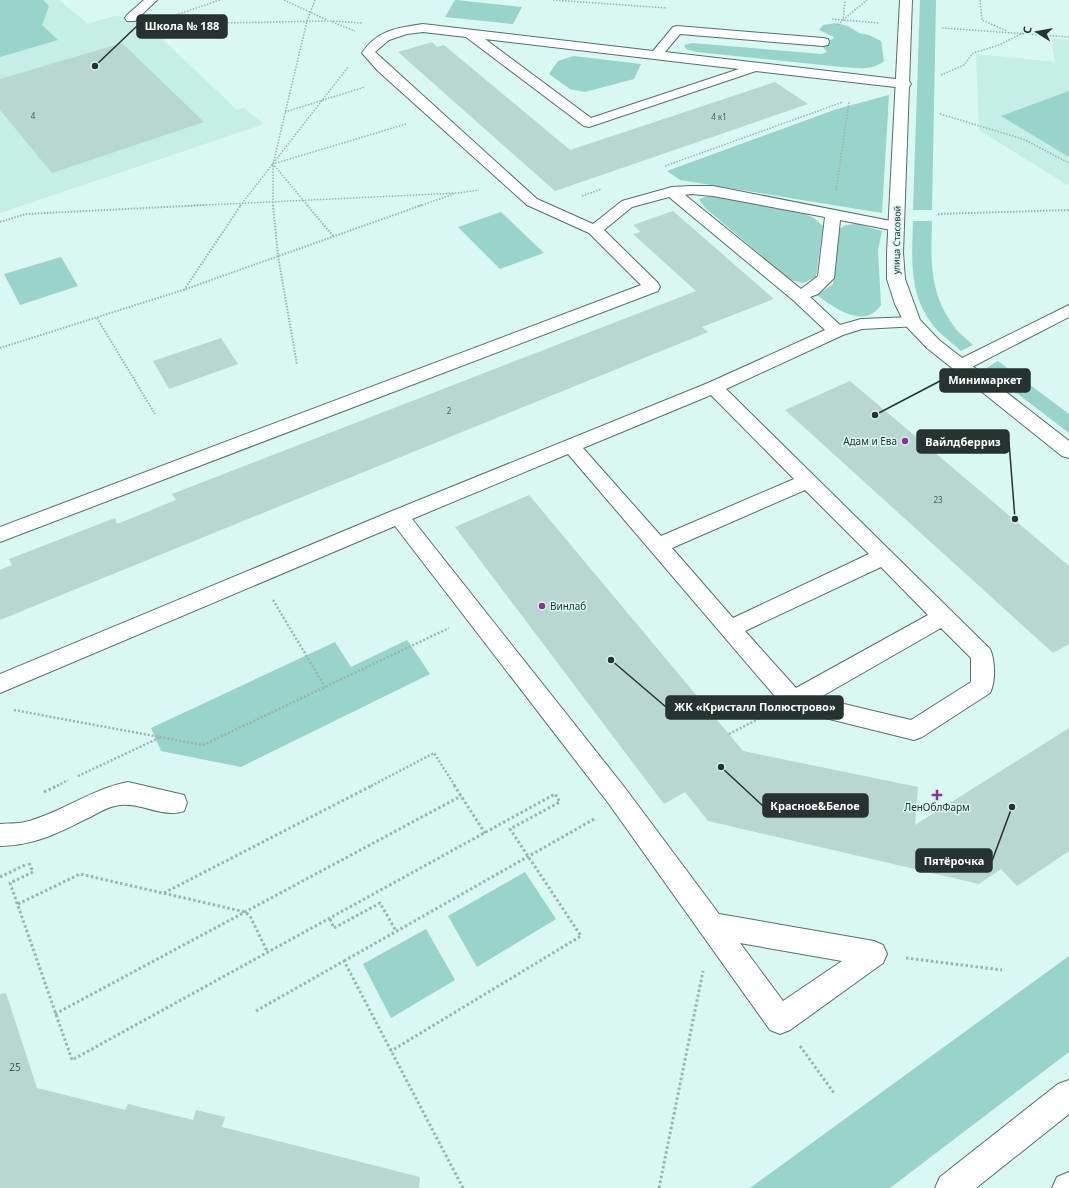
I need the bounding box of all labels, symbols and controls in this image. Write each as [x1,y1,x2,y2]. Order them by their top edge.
north arrow [1017,12,1057,52]
callout: Школа № 188 [137,15,227,38]
text: Школа № 188 [145,18,219,33]
text: С [1019,25,1035,35]
house number: 4 [31,110,36,121]
house number: 4 к1 [711,111,727,122]
street label: улица Стасовой [889,206,904,274]
callout: Минимаркет [940,369,1030,392]
text: Минимаркет [948,372,1022,387]
house number: 2 [447,405,452,416]
callout: Вайлдберриз [917,430,1009,453]
place label: Адам и Ева [843,434,897,448]
text: Вайлдберриз [925,434,1001,449]
marker: Адам и Ева [900,436,910,446]
house number: 23 [933,494,943,505]
place label: Винлаб [550,599,586,613]
marker: Винлаб [537,601,547,611]
callout: ЖК «Кристалл Полюстрово» [666,696,843,719]
text: ЖК «Кристалл Полюстрово» [674,699,836,714]
marker: ЛенОблФарм [932,790,942,800]
callout: Красное&Белое [763,794,868,817]
text: Красное&Белое [770,798,860,813]
place label: ЛенОблФарм [904,800,970,814]
callout: Пятёрочка [916,849,992,872]
text: Пятёрочка [924,853,984,868]
house number: 25 [9,1060,21,1074]

